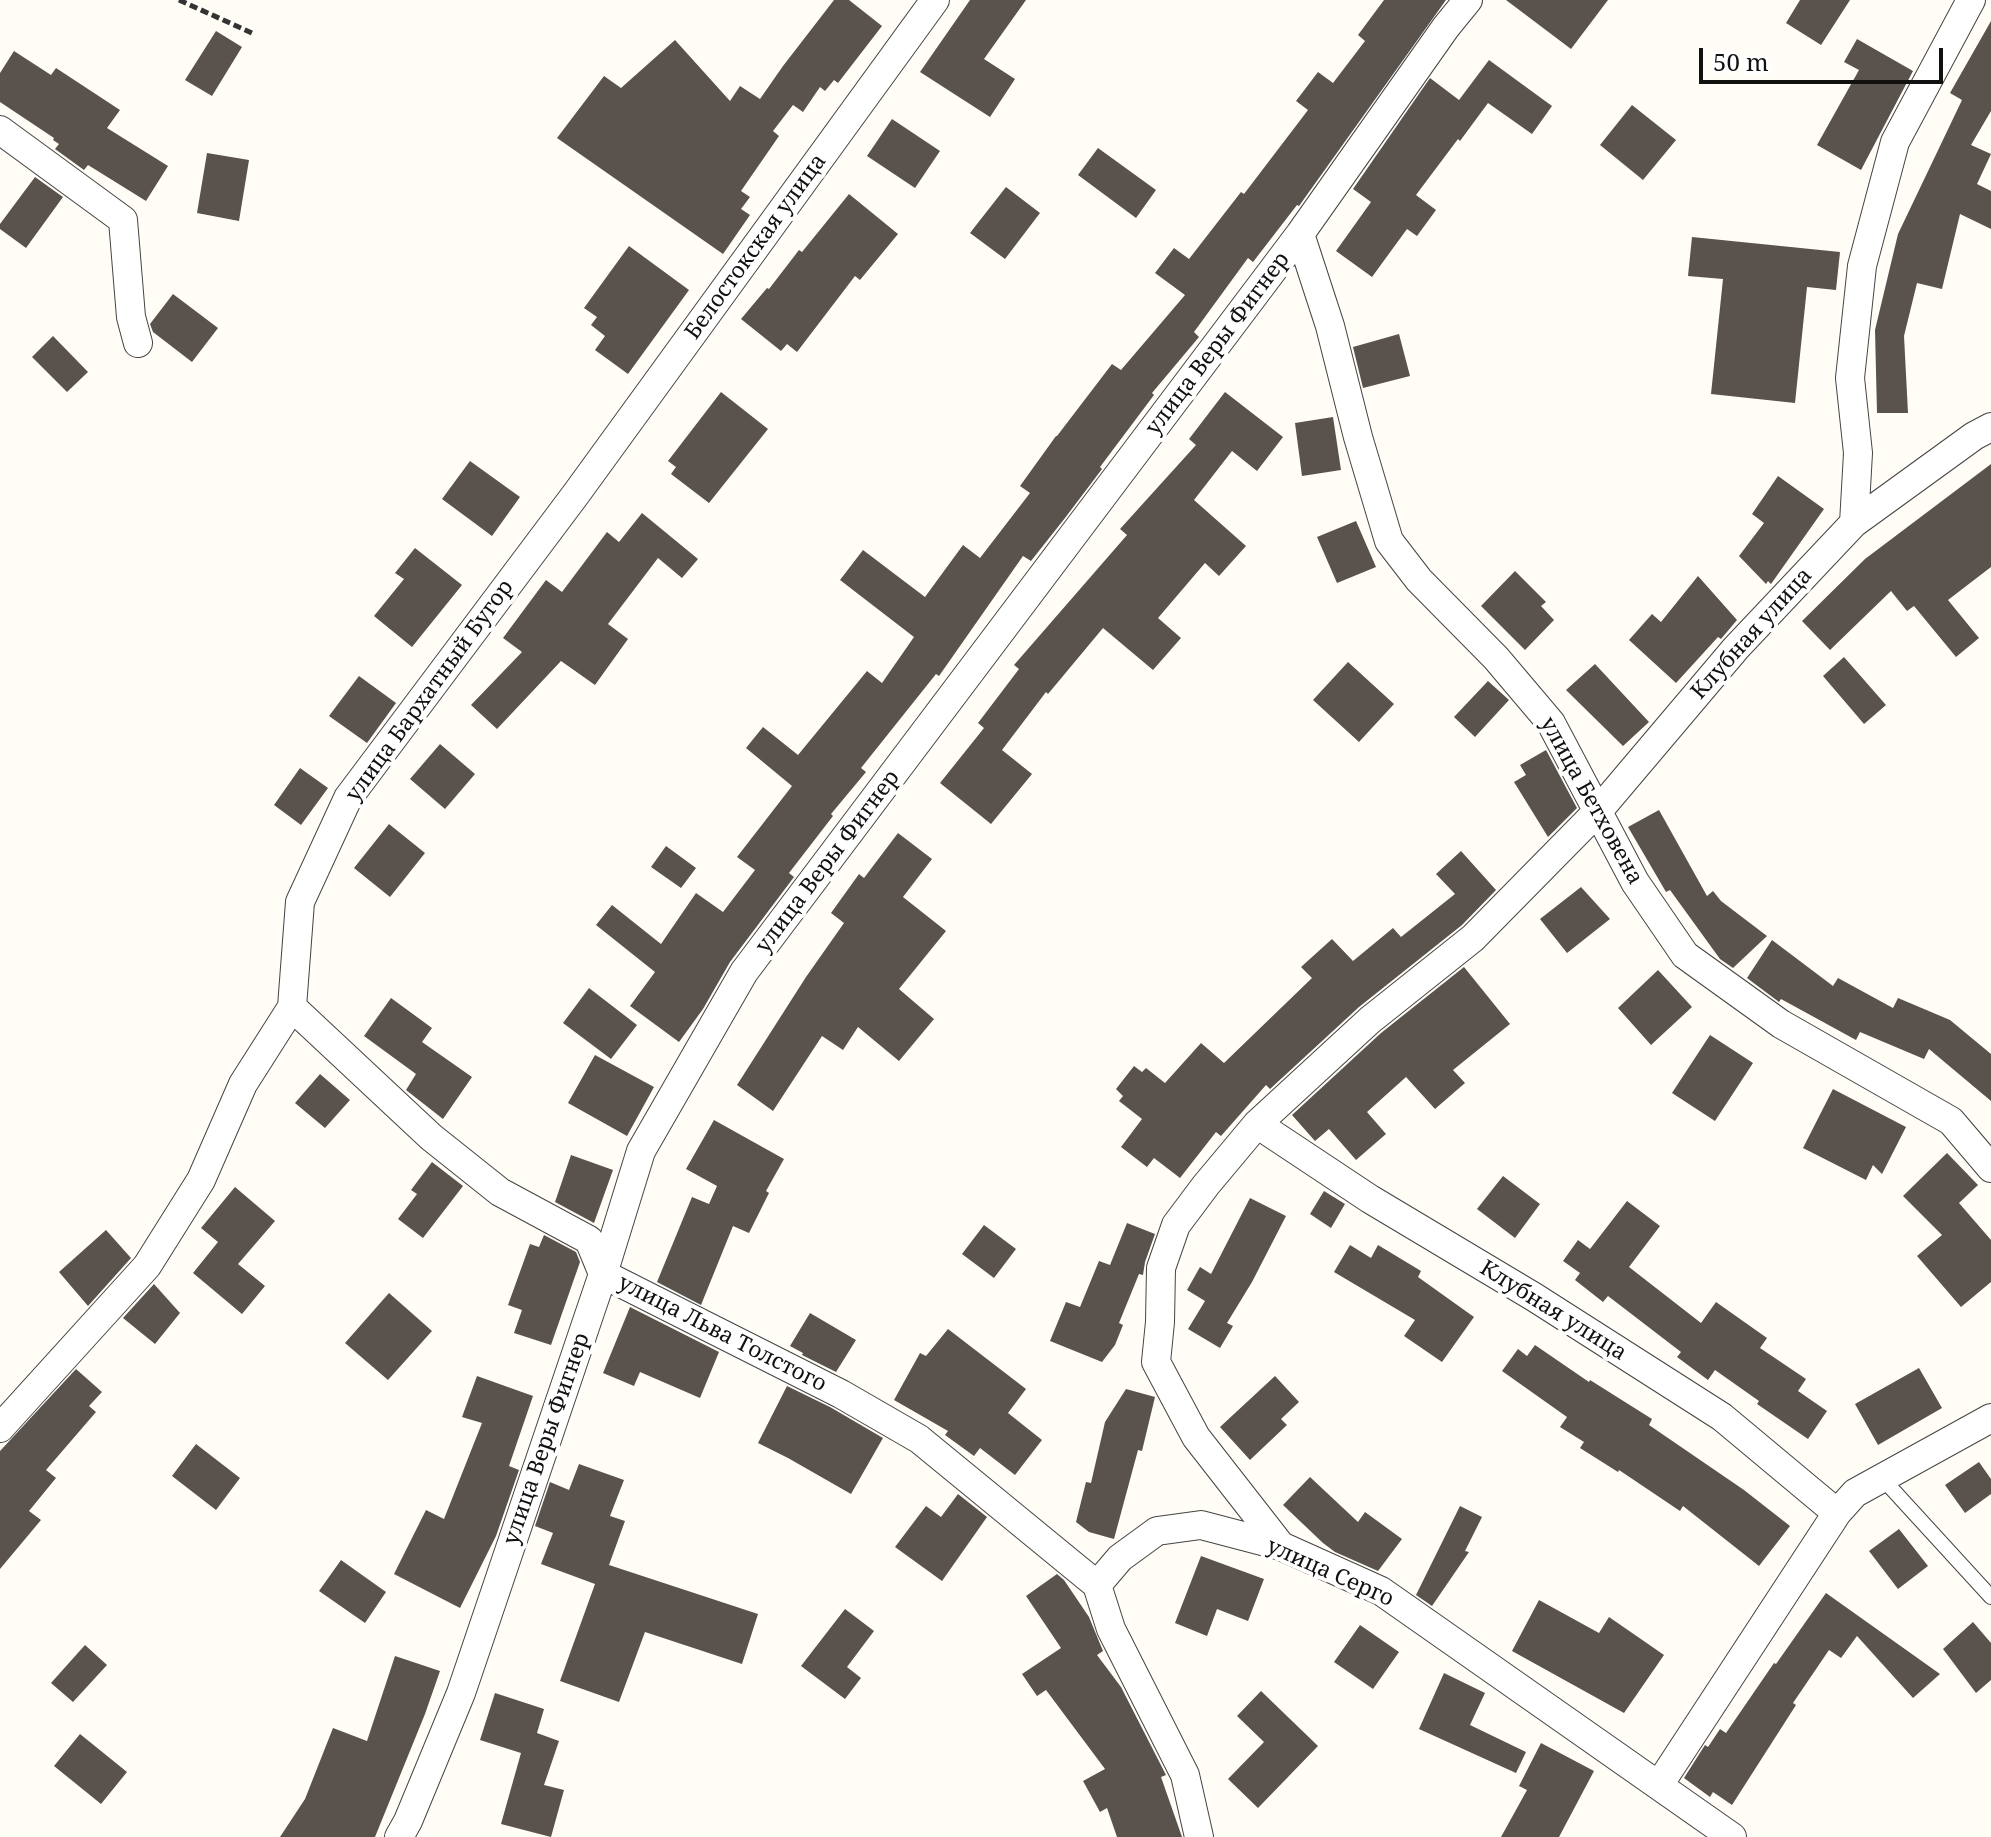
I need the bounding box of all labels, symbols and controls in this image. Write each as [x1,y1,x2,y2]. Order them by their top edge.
scale bar [1703,32,1947,82]
text: 50 m [1713,45,1769,78]
street label: Белостокская улица [680,149,832,345]
street label: улица Веры Фигнер [1141,247,1295,441]
street label: Клубная улица [1686,563,1818,705]
street label: улица Бархатный Бугор [341,575,519,807]
street label: улица Бетховена [1534,713,1648,889]
street label: улица Веры Фигнер [751,765,905,959]
street label: Клубная улица [1475,1255,1631,1367]
street label: улица Льва Толстого [613,1270,831,1398]
street label: улица Веры Фигнер [498,1330,596,1548]
street label: улица Серго [1262,1533,1398,1613]

